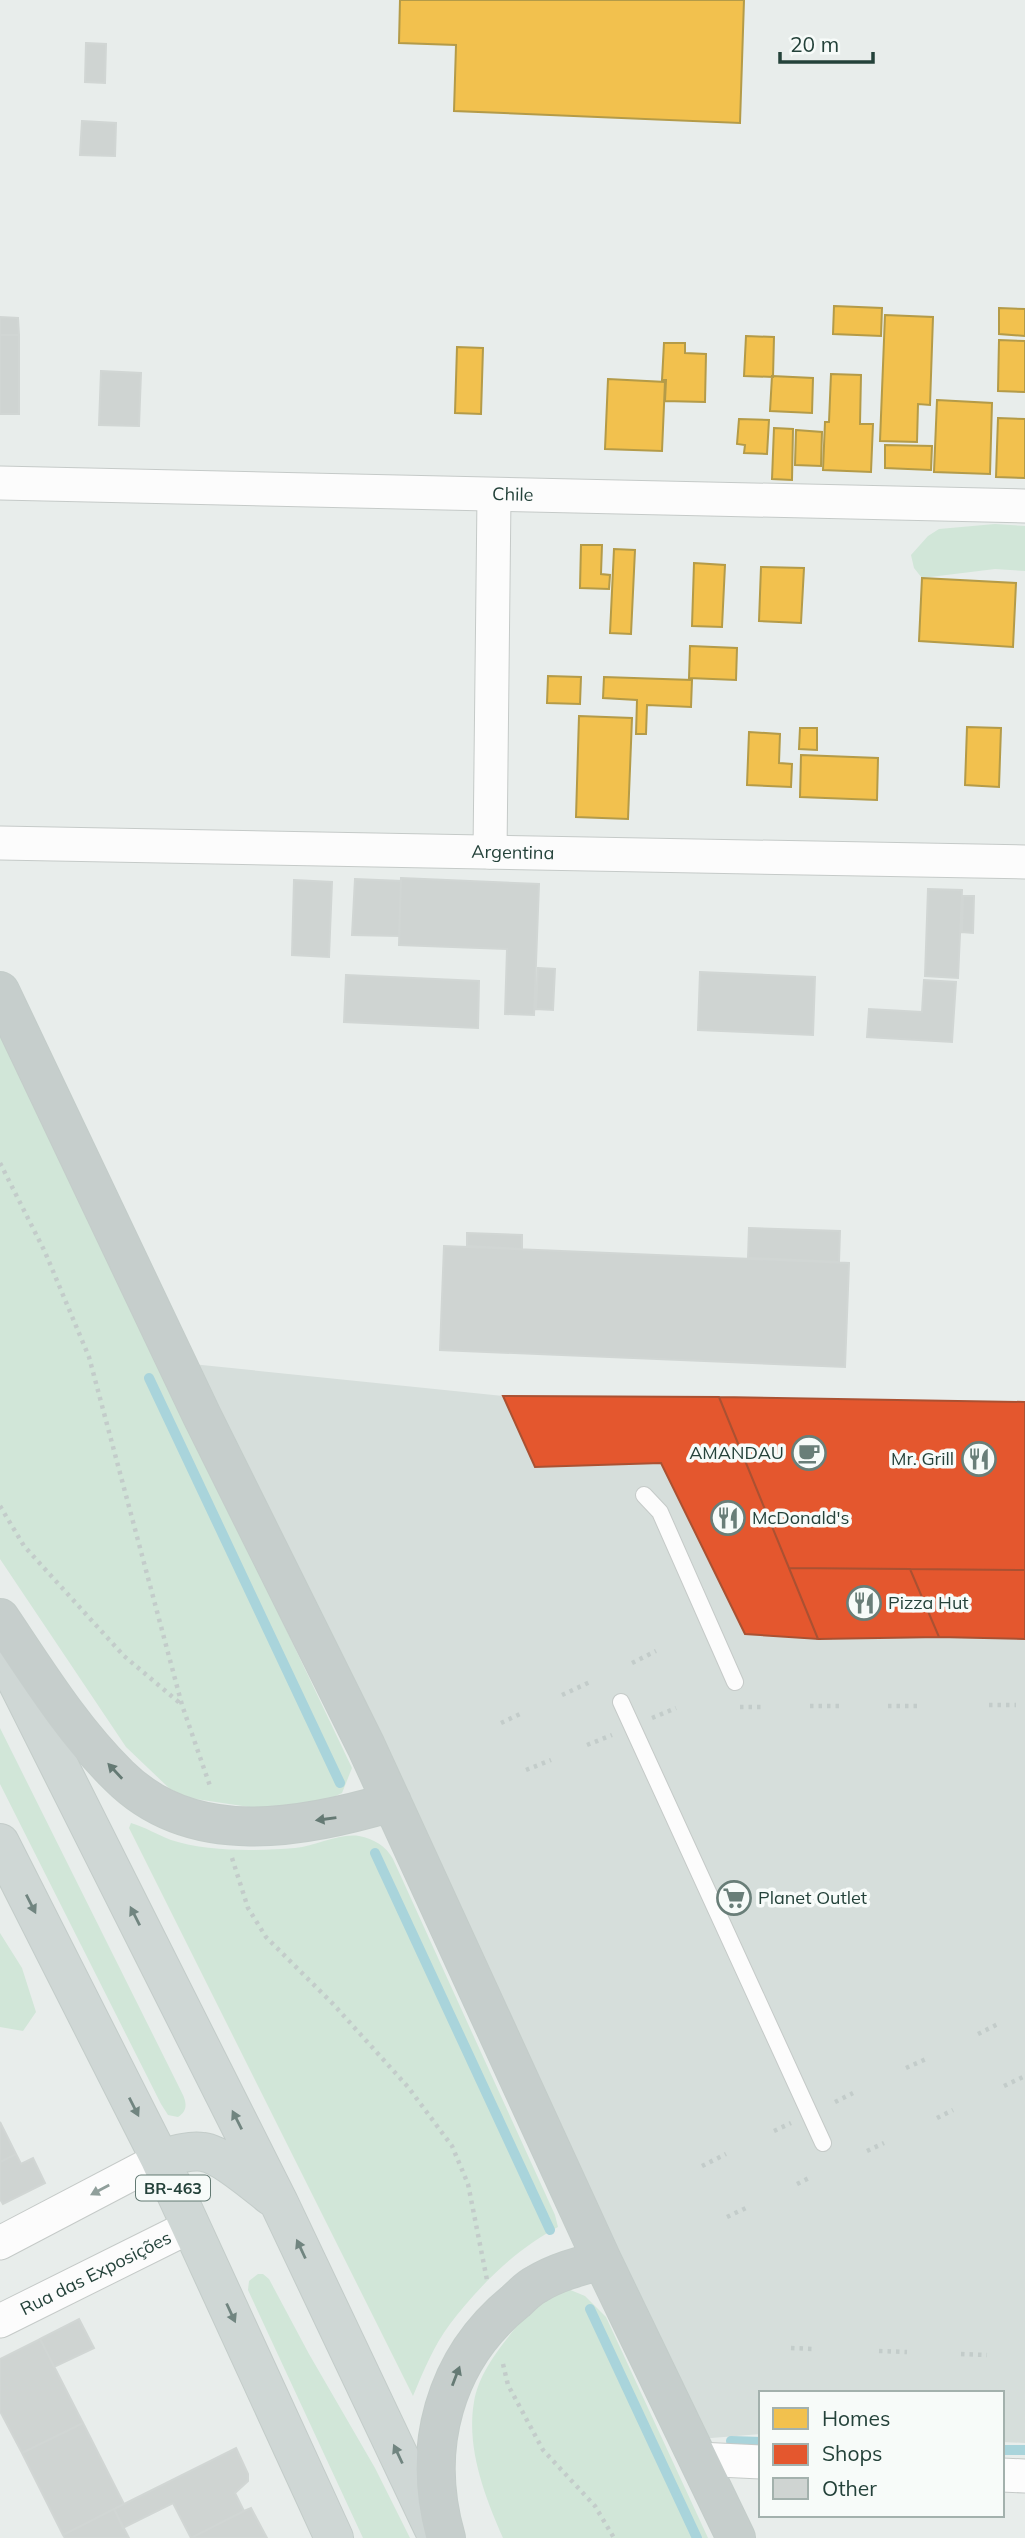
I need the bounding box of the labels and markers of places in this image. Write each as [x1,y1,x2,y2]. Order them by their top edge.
cafe icon: AMANDAU [790,1434,828,1472]
restaurant icon: Mr. Grill [960,1440,998,1478]
place label: AMANDAU [689,1441,784,1464]
place label: Mr. Grill [891,1447,954,1470]
restaurant icon: McDonald's [709,1499,747,1537]
place label: McDonald's [752,1506,849,1529]
restaurant icon: Pizza Hut [845,1584,883,1622]
place label: Pizza Hut [888,1591,969,1614]
supermarket icon: Planet Outlet [715,1879,753,1917]
place label: Planet Outlet [758,1886,867,1909]

